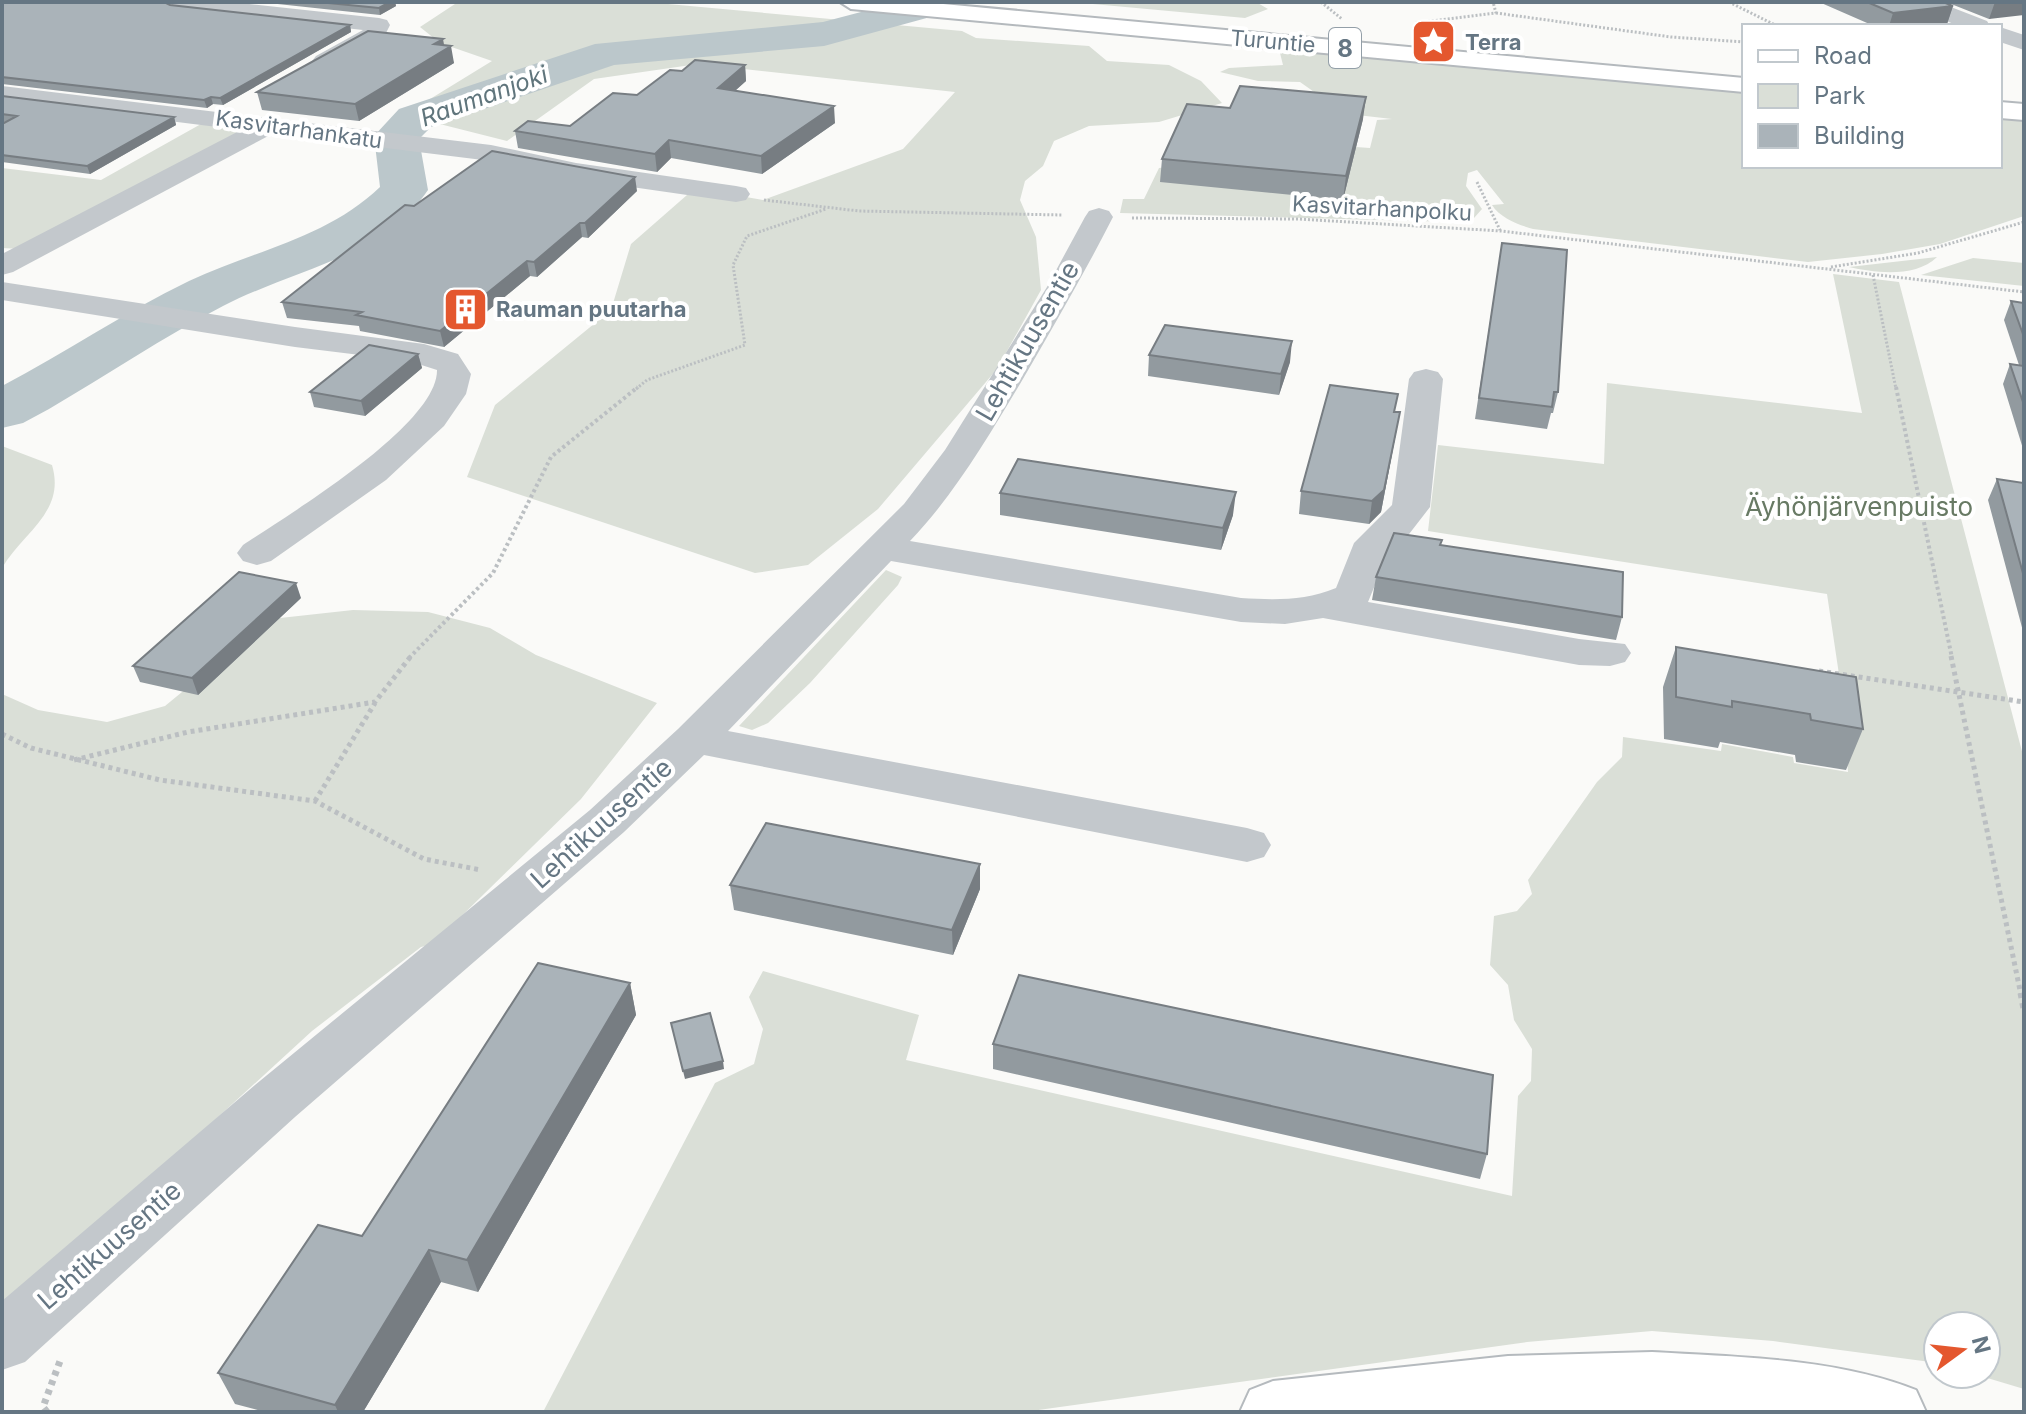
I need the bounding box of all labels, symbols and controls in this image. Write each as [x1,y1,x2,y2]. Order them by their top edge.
place icon: Terra [1410,18,1458,66]
street label: Turuntie [1229,24,1317,58]
legend [1742,24,2002,168]
road number: 8 [1329,28,1361,68]
place label: Terra [1465,29,1522,55]
text: Road [1814,41,1872,70]
water label: Raumanjoki [416,59,553,132]
text: Park [1814,81,1865,110]
street label: Kasvitarhankatu [214,104,384,154]
text: Building [1814,121,1905,150]
street label: Kasvitarhanpolku [1291,190,1473,226]
street label: Lehtikuusentie [969,256,1085,426]
building icon: Rauman puutarha [441,285,489,333]
place label: Rauman puutarha [496,296,687,322]
park label: Äyhönjärvenpuisto [1745,491,1973,522]
street label: Lehtikuusentie [524,752,678,894]
street label: Lehtikuusentie [31,1174,187,1316]
north arrow [1922,1310,2002,1390]
text: N [1967,1333,1996,1356]

